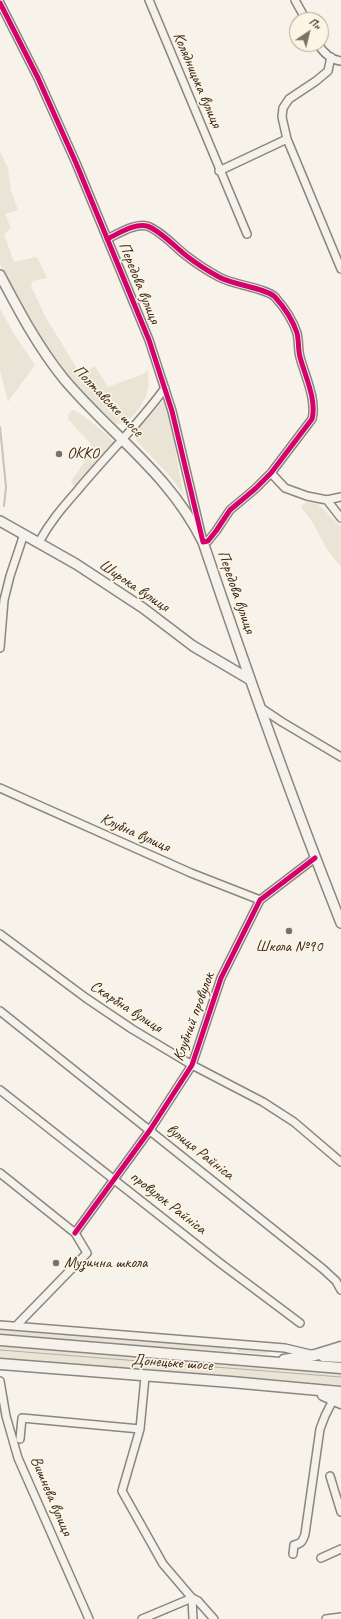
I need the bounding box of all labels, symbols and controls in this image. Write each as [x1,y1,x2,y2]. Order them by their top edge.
north arrow [289,12,329,52]
text: Пн [307,14,324,32]
street label: Колядницька вулиця [168,29,226,131]
street label: Передова вулиця [114,239,164,327]
street label: Полтавське шосе [69,361,147,441]
place label: ОККО [67,444,99,464]
marker: ОККО [54,449,64,459]
street label: Передова вулиця [213,548,259,636]
street label: Широка вулиця [95,555,173,617]
street label: Клубна вулиця [97,809,173,857]
marker: Школа №90 [284,926,294,936]
place label: Школа №90 [256,937,322,957]
street label: Клубний провулок [169,970,219,1064]
street label: Скарбна вулиця [86,977,166,1037]
street label: вулиця Райніса [162,1120,238,1184]
street label: провулок Райніса [126,1167,210,1239]
place label: Музична школа [64,1253,147,1273]
marker: Музична школа [51,1258,61,1268]
street label: Донецьке шосе [131,1351,213,1375]
street label: Вишнева вулиця [26,1453,76,1539]

